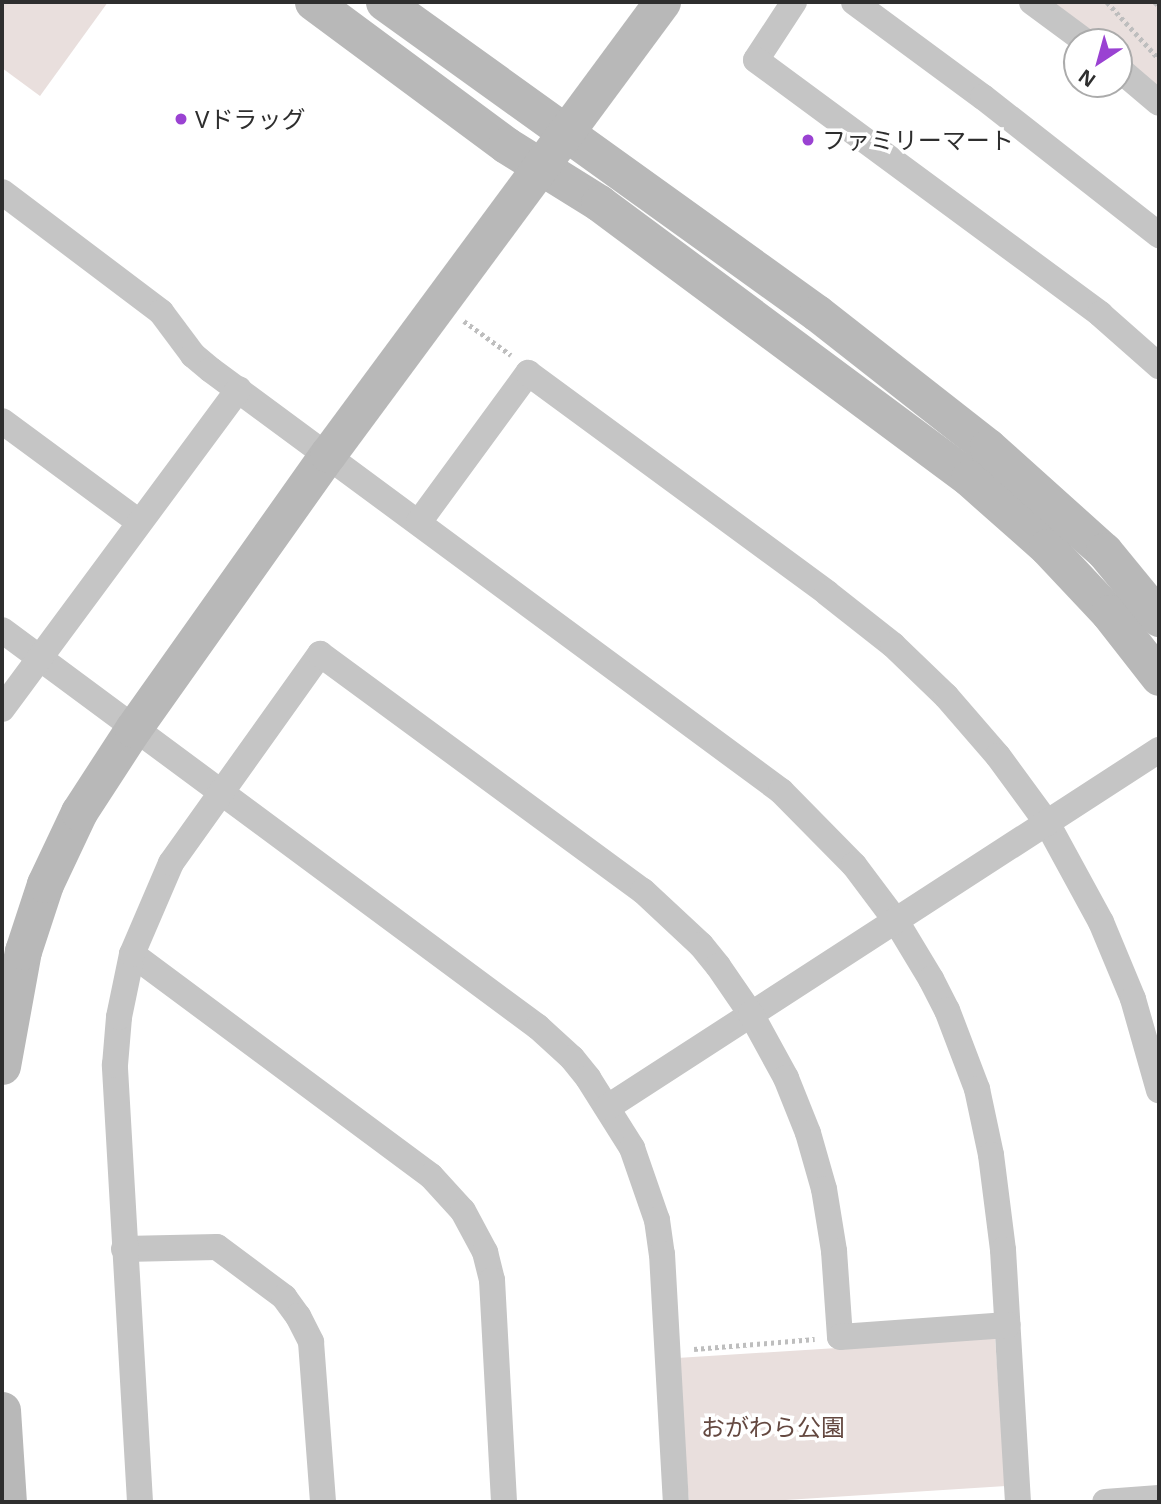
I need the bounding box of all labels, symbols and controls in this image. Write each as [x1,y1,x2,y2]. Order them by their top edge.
north arrow [1063,28,1133,98]
text: N [1073,63,1101,93]
place label: Vドラッグ [195,105,305,133]
marker: Vドラッグ [173,111,189,127]
place label: ファミリーマート [822,126,1014,154]
marker: ファミリーマート [800,132,816,148]
park label: おがわら公園 [701,1413,845,1441]

